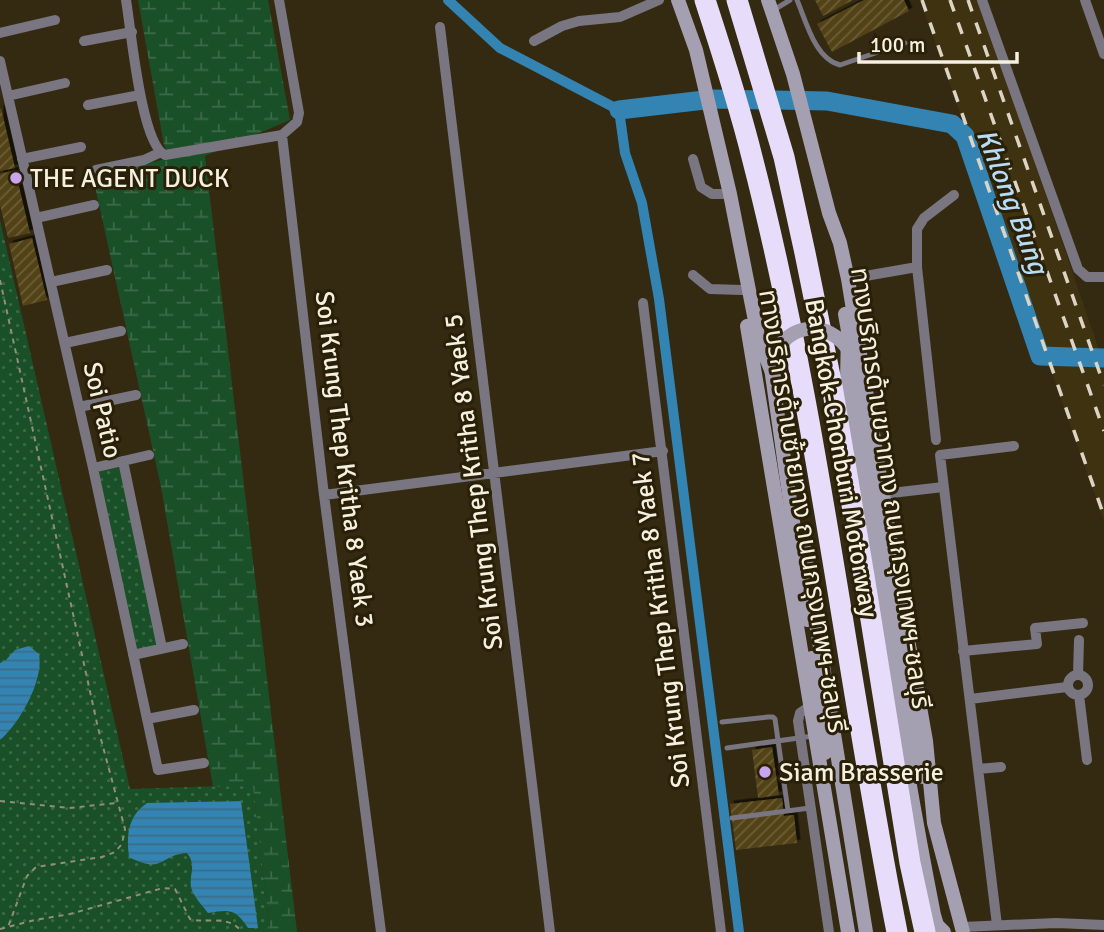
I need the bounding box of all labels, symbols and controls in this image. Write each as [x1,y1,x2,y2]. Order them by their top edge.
scale bar [859,21,1016,65]
text: 100 m [870,32,925,58]
water label: Khlong Bung [969,124,1056,281]
place label: THE AGENT DUCK [30,163,230,195]
marker: THE AGENT DUCK [8,170,24,186]
street label: ทางบริการด้านขวาทาง ถนนกรุงเทพฯ-ชลบุรี [843,265,937,711]
street label: ทางบริการด้านซ้ายทาง ถนนกรุงเทพฯ-ชลบุรี [751,287,853,735]
street label: Soi Krung Thep Kritha 8 Yaek 3 [308,289,380,629]
street label: Bangkok-Chonburi Motorway [797,296,885,620]
street label: Soi Krung Thep Kritha 8 Yaek 5 [438,312,510,652]
street label: Soi Patio [75,359,129,461]
street label: Soi Krung Thep Kritha 8 Yaek 7 [625,450,697,790]
place label: Siam Brasserie [779,757,944,789]
marker: Siam Brasserie [757,764,773,780]

